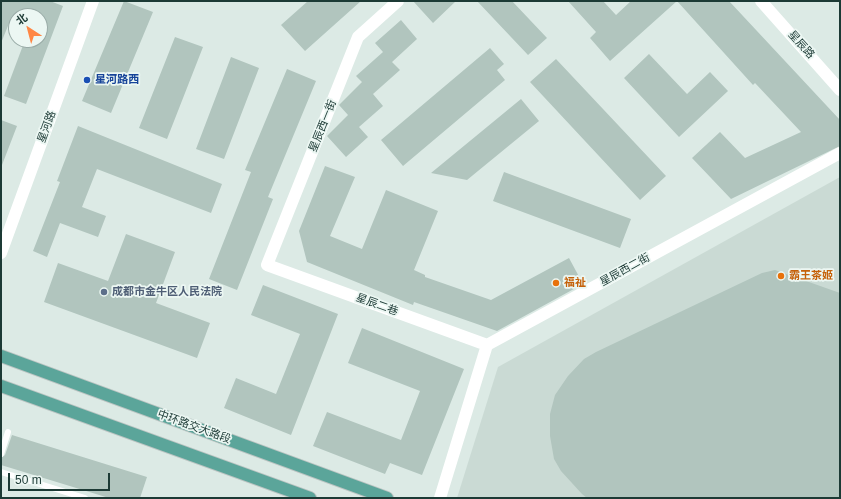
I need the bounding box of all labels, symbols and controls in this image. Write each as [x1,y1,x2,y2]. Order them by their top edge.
north arrow [8,8,48,48]
text: 北 [14,11,30,27]
street label: 星辰路 [785,28,817,62]
place label: 星河路西 [95,73,139,87]
marker: 星河路西 [82,75,92,85]
street label: 星辰西一街 [307,98,339,154]
street label: 星河路 [35,109,59,145]
street label: 星辰西二街 [598,251,652,289]
place label: 霸王茶姬 [789,269,833,283]
marker: 霸王茶姬 [776,271,786,281]
place label: 福祉 [564,276,586,290]
marker: 福祉 [551,278,561,288]
place label: 成都市金牛区人民法院 [112,285,222,299]
marker: 成都市金牛区人民法院 [99,287,109,297]
street label: 星辰二巷 [354,291,400,319]
street label: 中环路交大路段 [156,408,232,446]
scale bar [10,465,112,491]
text: 50 m [15,473,42,487]

